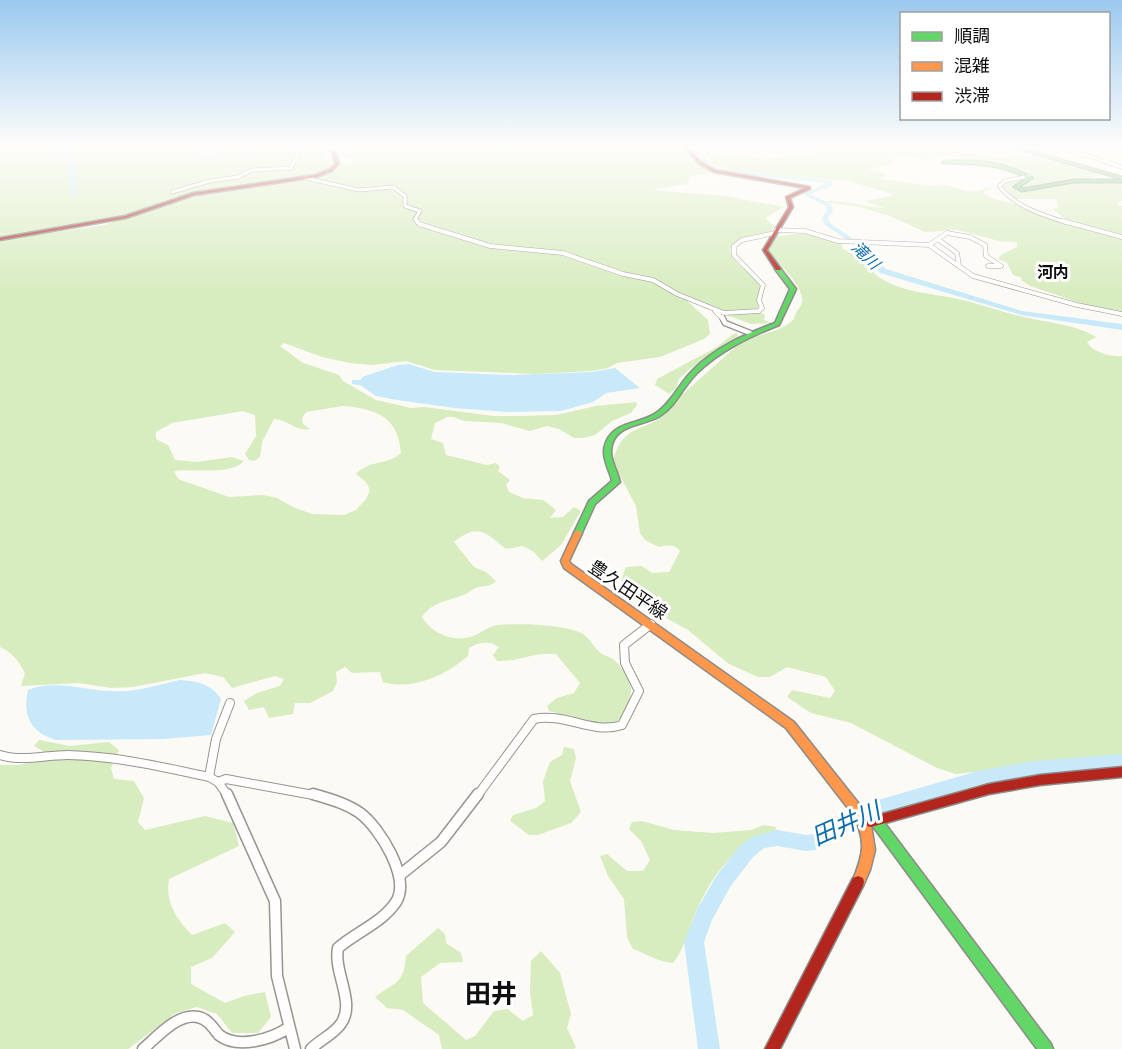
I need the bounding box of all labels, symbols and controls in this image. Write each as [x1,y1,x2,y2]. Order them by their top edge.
legend [900,12,1110,120]
text: 順調 [954,21,990,47]
text: 混雑 [954,51,990,77]
text: 渋滞 [954,81,990,107]
water label: 滝川 [847,235,888,275]
district label: 河内 [1037,259,1069,283]
street label: 豊久田平線 [585,552,674,624]
water label: 田井川 [805,790,888,852]
district label: 田井 [465,973,517,1010]

